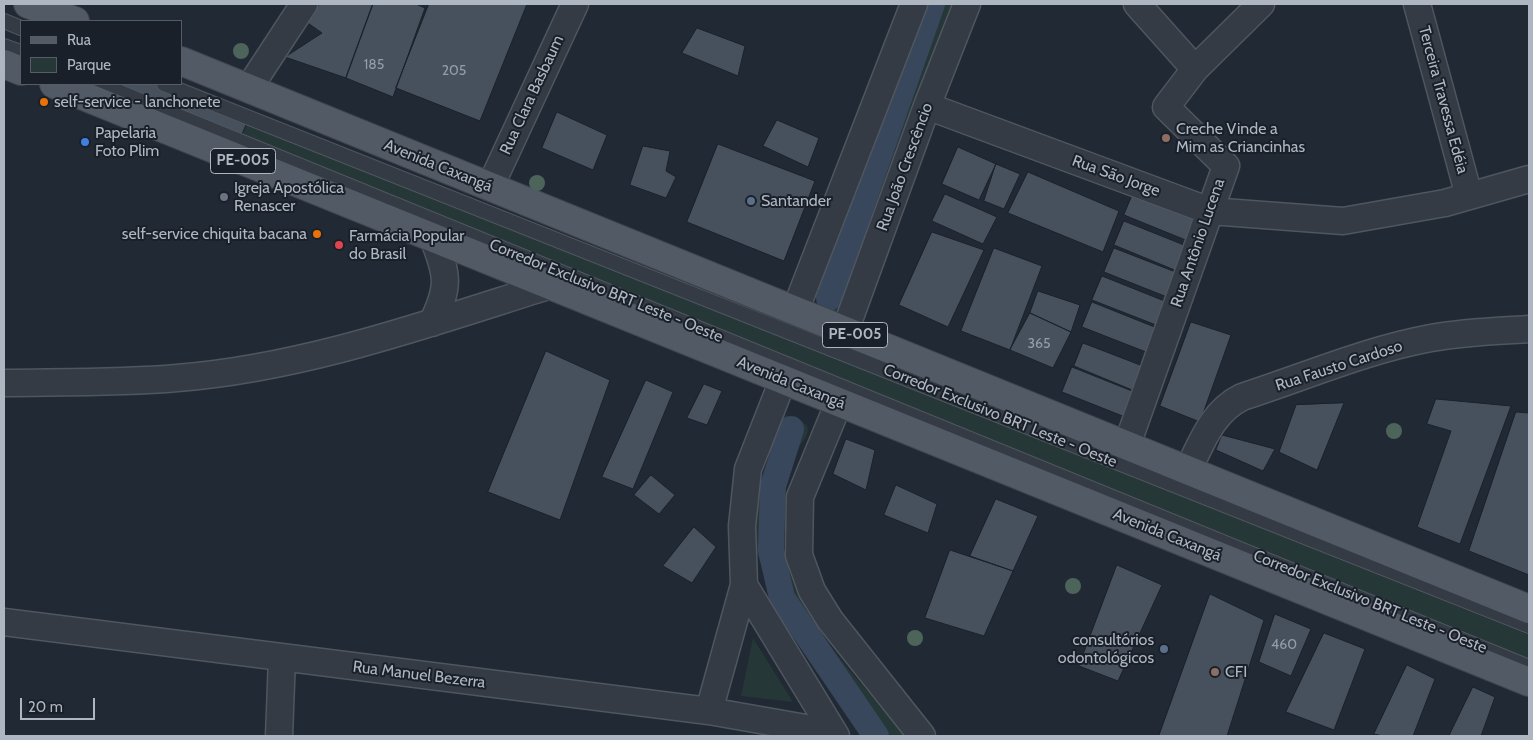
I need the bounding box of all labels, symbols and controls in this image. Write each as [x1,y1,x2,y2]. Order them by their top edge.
legend [20,20,182,85]
street label: Terceira Travessa Edéia [1414,24,1472,176]
text: Rua [67,31,91,49]
street label: Rua Clara Basbaum [496,32,568,158]
text: Parque [67,56,111,74]
house number: 185 [364,57,384,73]
house number: 205 [442,63,466,79]
place label: self-service - lanchonete [54,92,221,112]
marker: self-service - lanchonete [38,96,50,108]
street label: Rua João Crescêncio [873,100,937,234]
place label: Creche Vinde a Mim as Criancinhas [1176,119,1305,157]
place label: Papelaria Foto Plim [95,123,159,161]
marker: Creche Vinde a Mim as Criancinhas [1160,132,1172,144]
marker: Papelaria Foto Plim [79,136,91,148]
street label: Avenida Caxangá [381,136,495,196]
road number: PE-005 [210,148,276,174]
street label: Rua São Jorge [1069,151,1163,201]
street label: Rua Antônio Lucena [1167,176,1229,310]
place label: Igreja Apostólica Renascer [234,178,344,216]
marker: Igreja Apostólica Renascer [218,191,230,203]
place label: Santander [761,191,831,211]
marker: Santander [745,195,757,207]
place label: self-service chiquita bacana [122,224,307,244]
place label: Farmácia Popular do Brasil [349,226,464,264]
marker: self-service chiquita bacana [311,228,323,240]
street label: Corredor Exclusivo BRT Leste - Oeste [486,235,726,347]
marker: Farmácia Popular do Brasil [333,239,345,251]
road number: PE-005 [822,322,888,348]
house number: 365 [1027,336,1051,352]
street label: Rua Fausto Cardoso [1273,336,1405,396]
street label: Avenida Caxangá [734,353,848,413]
street label: Corredor Exclusivo BRT Leste - Oeste [880,360,1120,472]
street label: Avenida Caxangá [1110,505,1224,565]
street label: Corredor Exclusivo BRT Leste - Oeste [1250,546,1490,658]
place label: consultórios odontológicos [1058,630,1154,668]
house number: 460 [1271,637,1297,653]
marker: consultórios odontológicos [1158,643,1170,655]
street label: Rua Manuel Bezerra [352,657,486,693]
place label: CFI [1225,662,1247,682]
marker: CFI [1209,666,1221,678]
scale bar [22,688,98,720]
text: 20 m [28,698,63,716]

